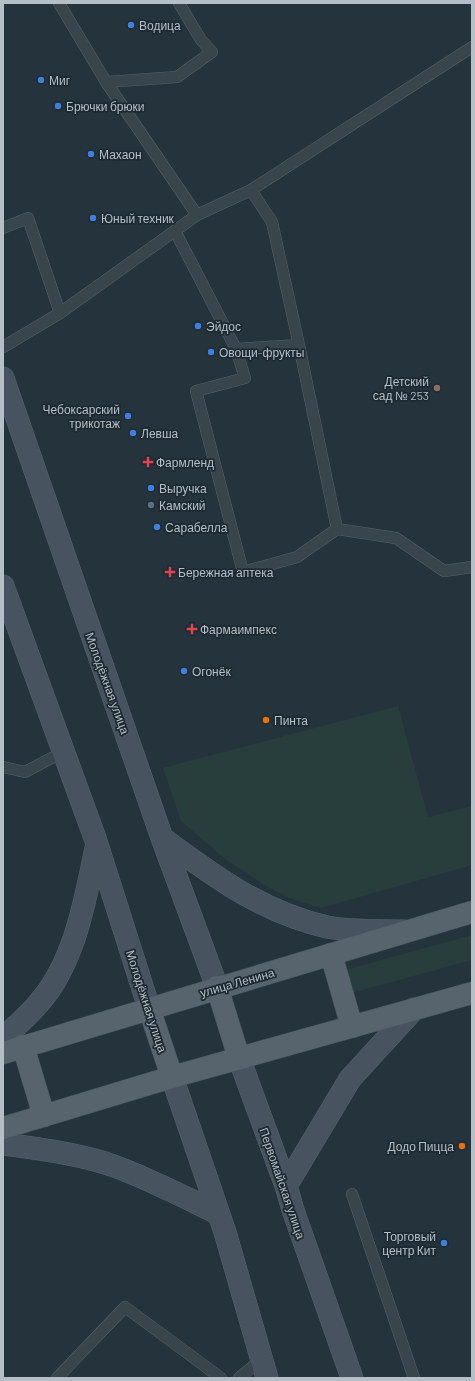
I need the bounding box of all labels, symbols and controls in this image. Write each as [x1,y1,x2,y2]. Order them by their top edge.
place label: Водица [139,18,181,33]
marker: Водица [126,20,136,30]
place label: Миг [49,73,71,87]
marker: Миг [36,75,46,85]
place label: Брючки брюки [66,99,144,114]
marker: Брючки брюки [53,101,63,111]
place label: Махаон [99,147,142,161]
marker: Махаон [86,149,96,159]
place label: Юный техник [101,211,175,225]
marker: Юный техник [88,213,98,223]
place label: Эйдос [206,319,241,334]
marker: Эйдос [193,321,203,331]
place label: Овощи-фрукты [219,345,304,360]
marker: Овощи-фрукты [206,347,216,357]
place label: Детский сад № 253 [373,374,429,403]
marker: Детский сад № 253 [432,383,442,393]
place label: Чебоксарский трикотаж [43,402,120,431]
marker: Чебоксарский трикотаж [123,411,133,421]
place label: Левша [141,426,179,440]
marker: Левша [128,428,138,438]
place label: Фармленд [156,455,214,470]
marker: Фармленд [143,457,153,467]
place label: Выручка [159,481,207,496]
marker: Выручка [146,483,156,493]
place label: Камский [159,498,206,512]
marker: Камский [146,500,156,510]
place label: Сарабелла [165,520,228,535]
marker: Сарабелла [152,522,162,532]
place label: Бережная аптека [178,565,274,580]
marker: Бережная аптека [165,567,175,577]
place label: Фармаимпекс [200,622,277,637]
marker: Фармаимпекс [187,624,197,634]
street label: Молодёжная улица [82,630,133,736]
place label: Огонёк [192,664,231,678]
marker: Огонёк [179,666,189,676]
place label: Пинта [274,713,308,727]
marker: Пинта [261,715,271,725]
street label: Молодёжная улица [123,948,170,1055]
street label: улица Ленина [198,965,276,1000]
street label: Первомайская улица [256,1126,309,1241]
place label: Додо Пицца [388,1139,454,1154]
marker: Додо Пицца [457,1141,467,1151]
place label: Торговый центр Кит [382,1229,436,1258]
marker: Торговый центр Кит [439,1238,449,1248]

